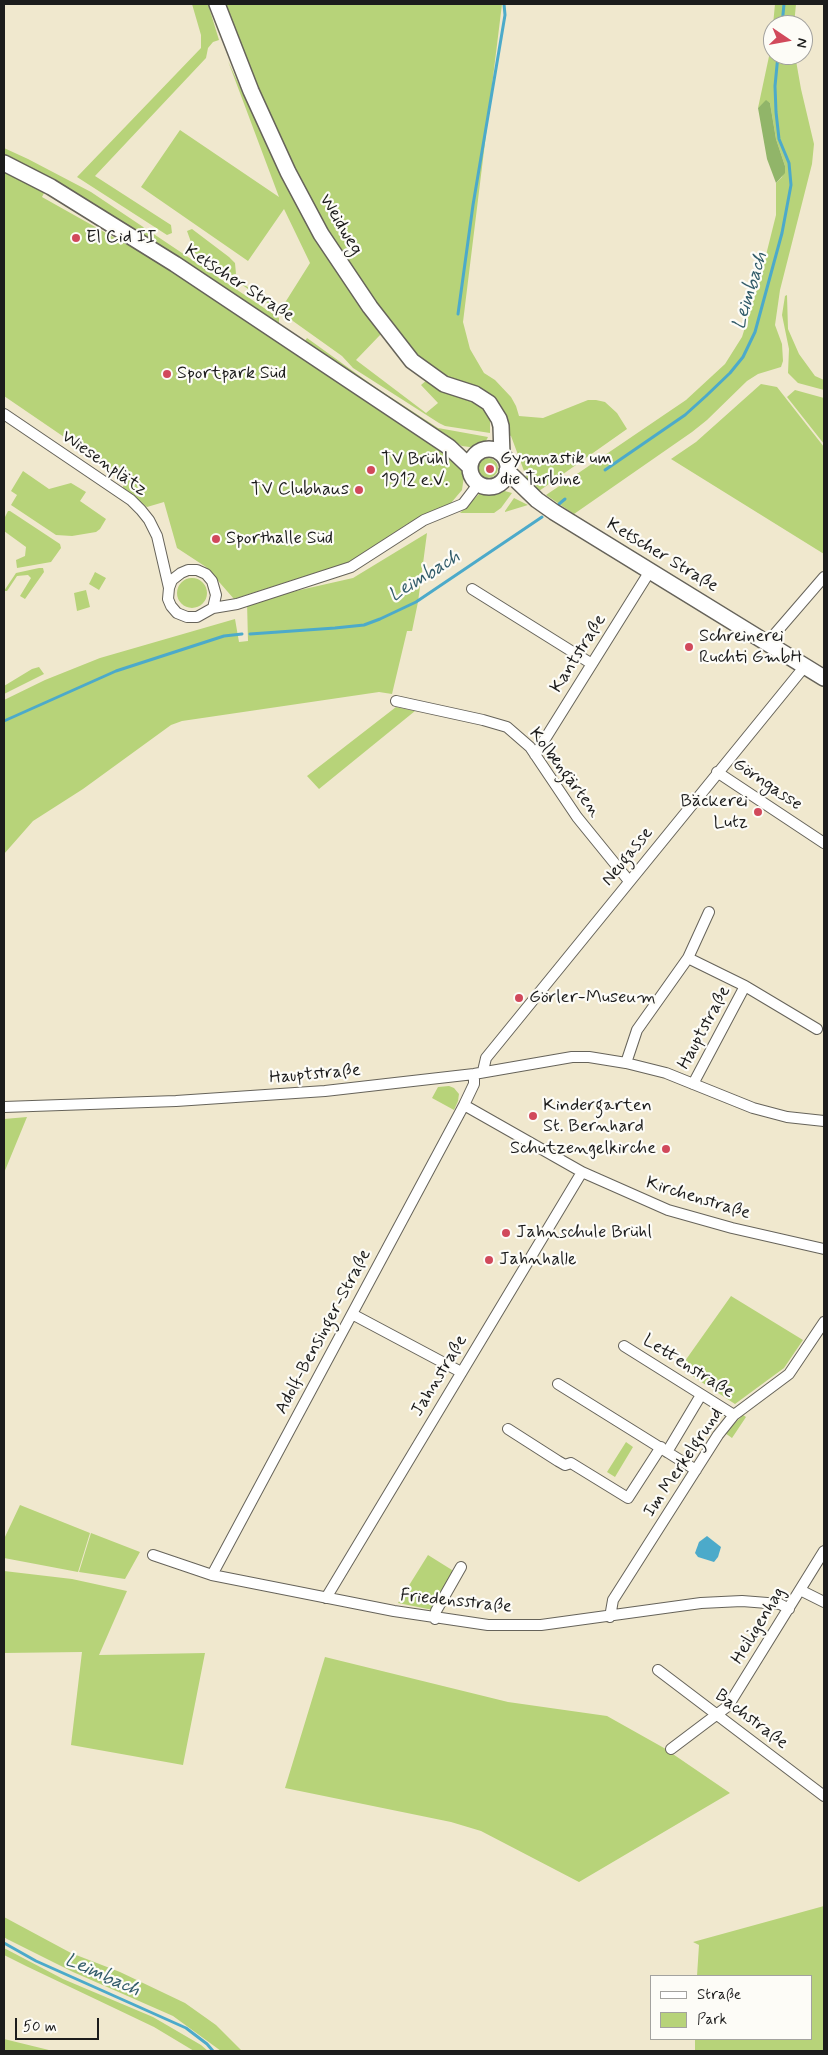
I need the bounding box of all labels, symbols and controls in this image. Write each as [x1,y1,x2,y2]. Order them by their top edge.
north arrow [763,15,813,65]
text: N [792,36,811,49]
street label: Weidweg [314,191,366,259]
place label: El Cid II [86,227,157,249]
marker: El Cid II [70,232,82,244]
street label: Ketscher Straße [180,240,298,328]
water label: Leimbach [728,250,774,332]
place label: Sportpark Süd [177,363,286,385]
marker: Sportpark Süd [161,368,173,380]
street label: Wiesenplätz [57,426,151,502]
place label: Gymnastik um die Turbine [500,448,612,490]
place label: TV Brühl 1912 e.V. [381,449,448,492]
marker: Gymnastik um die Turbine [484,463,496,475]
marker: TV Brühl 1912 e.V. [365,464,377,476]
place label: TV Clubhaus [251,479,349,501]
marker: TV Clubhaus [353,484,365,496]
street label: Ketscher Straße [602,514,722,598]
place label: Sporthalle Süd [226,528,333,550]
marker: Sporthalle Süd [210,533,222,545]
water label: Leimbach [385,546,465,608]
street label: Kantstraße [546,611,612,697]
place label: Schreinerei Ruchti GmbH [699,626,802,669]
marker: Schreinerei Ruchti GmbH [683,641,695,653]
street label: Kolbengärten [523,724,605,822]
street label: Görngasse [728,754,806,816]
place label: Bäckerei Lutz [681,791,748,834]
marker: Bäckerei Lutz [752,806,764,818]
street label: Neugasse [598,823,658,891]
street label: Hauptstraße [674,982,736,1074]
place label: Görler-Museum [529,987,656,1009]
marker: Görler-Museum [513,992,525,1004]
street label: Hauptstraße [268,1060,362,1090]
place label: Kindergarten St. Bernhard [543,1095,652,1138]
marker: Kindergarten St. Bernhard [527,1110,539,1122]
place label: Schutzengelkirche [510,1138,656,1160]
marker: Schutzengelkirche [660,1143,672,1155]
street label: Kirchenstraße [643,1173,753,1225]
place label: Jahnschule Brühl [516,1222,652,1244]
marker: Jahnschule Brühl [500,1227,512,1239]
street label: Adolf-Bensinger-Straße [271,1246,377,1418]
place label: Jahnhalle [499,1249,576,1271]
marker: Jahnhalle [483,1254,495,1266]
street label: Lettenstraße [638,1330,738,1404]
street label: Jahnstraße [407,1331,473,1421]
street label: Im Merkelgrund [640,1404,728,1522]
street label: Heiligenhag [728,1583,790,1669]
street label: Friedensstraße [399,1585,513,1619]
street label: Bachstraße [710,1685,792,1755]
water label: Leimbach [61,1949,143,2003]
legend [650,1975,813,2040]
text: Straße [697,1985,741,2005]
scale bar [18,2008,101,2040]
text: Park [697,2010,727,2030]
text: 50 m [23,2017,57,2037]

